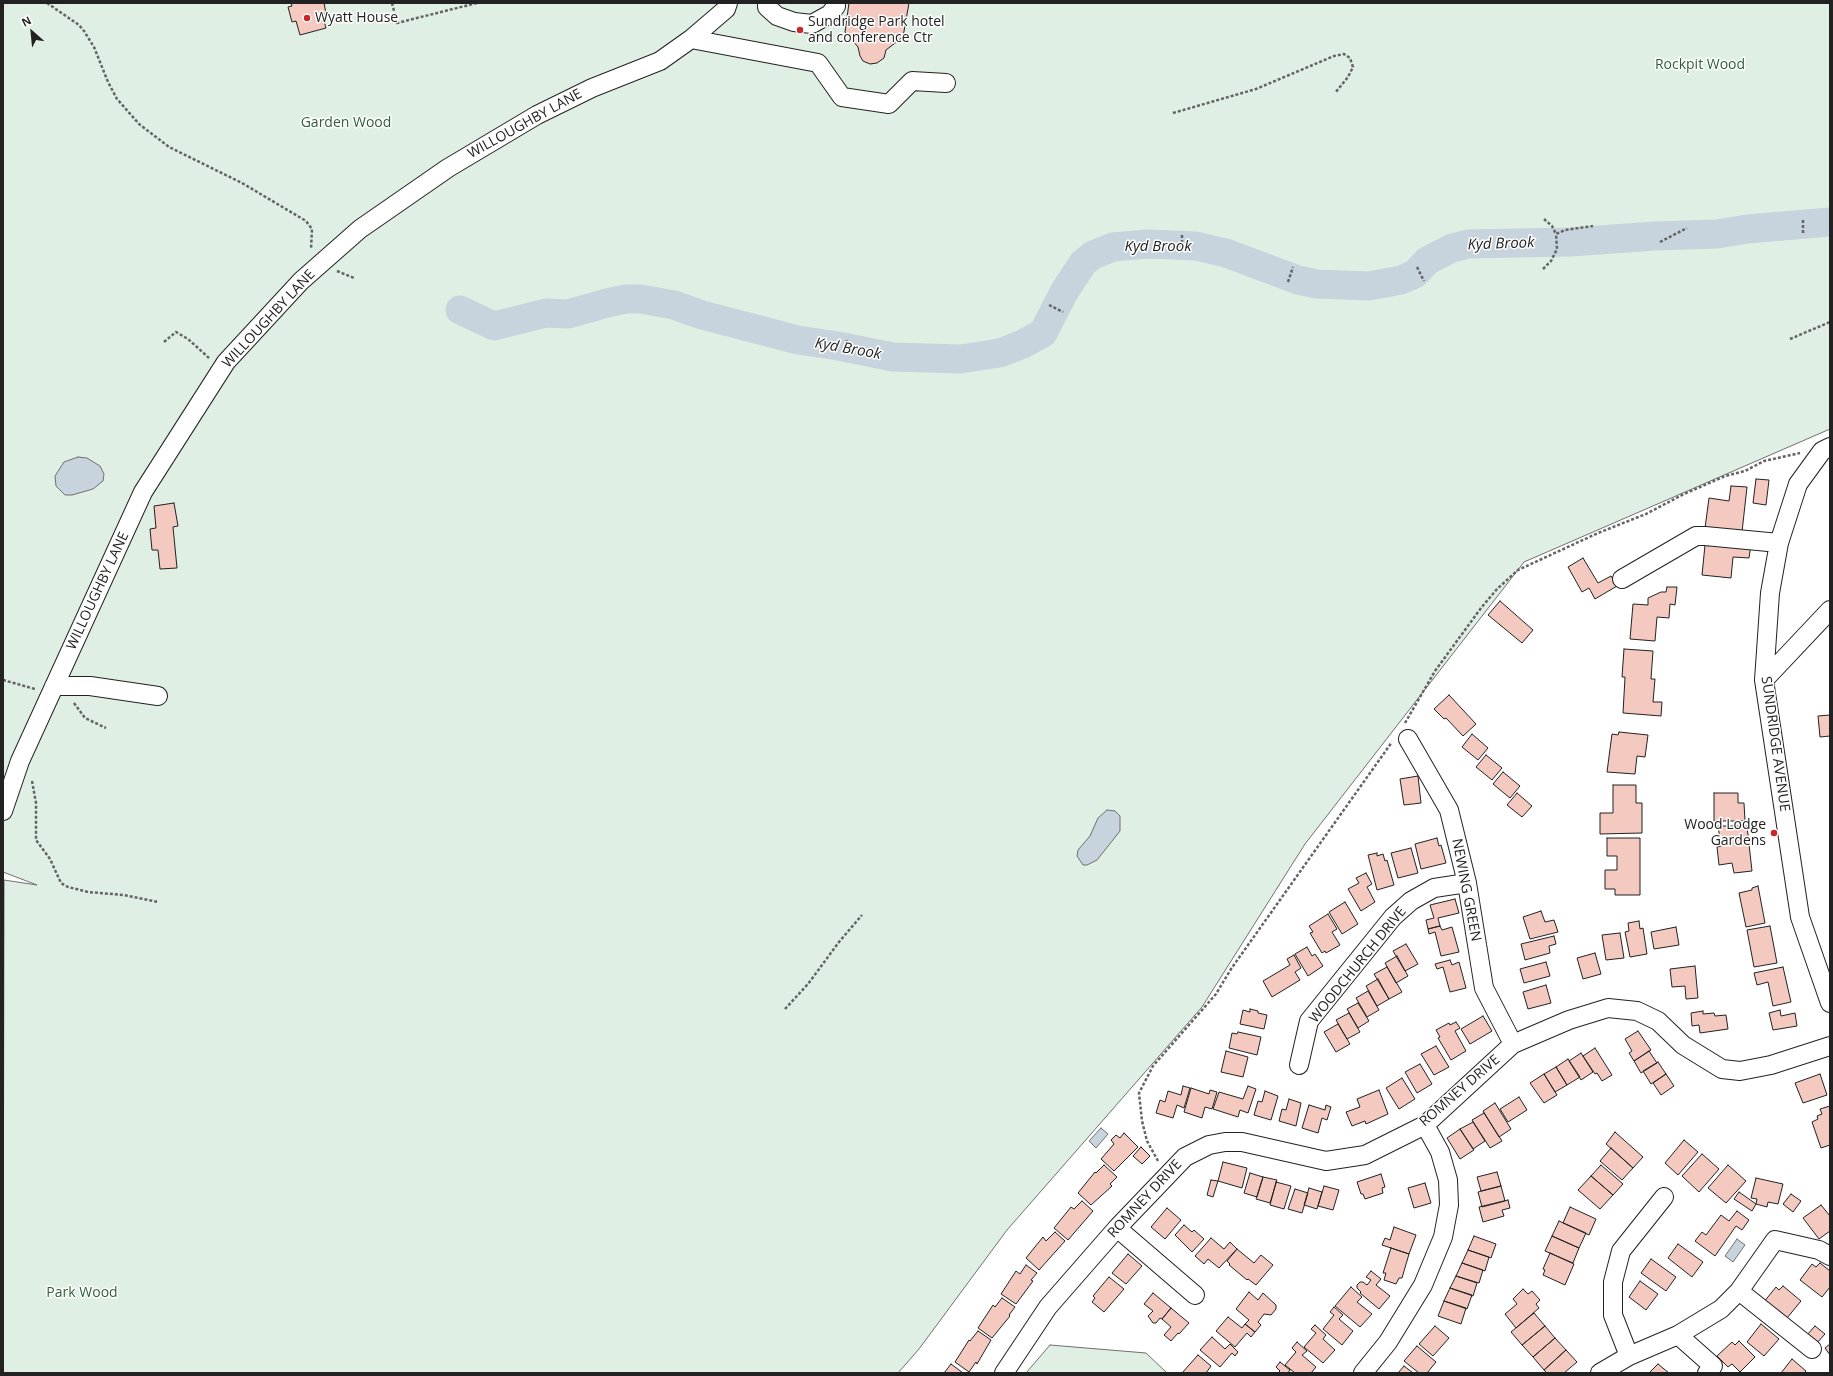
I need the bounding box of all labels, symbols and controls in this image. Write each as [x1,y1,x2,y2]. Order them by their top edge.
place label: Wyatt House [315,10,398,26]
north arrow [12,12,52,52]
text: N [19,12,34,30]
marker: Wyatt House [302,13,312,23]
place label: Sundridge Park hotel and conference Ctr [808,14,945,46]
marker: Sundridge Park hotel and conference Ctr [795,25,805,35]
park label: Rockpit Wood [1655,57,1745,73]
street label: WILLOUGHBY LANE [465,86,585,162]
park label: Garden Wood [301,115,391,131]
water label: Kyd Brook [1467,234,1535,254]
water label: Kyd Brook [1124,238,1192,256]
street label: WILLOUGHBY LANE [219,266,319,372]
water label: Kyd Brook [813,334,883,364]
street label: WILLOUGHBY LANE [63,529,133,653]
street label: SUNDRIDGE AVENUE [1757,675,1793,813]
place label: Wood Lodge Gardens [1684,817,1766,850]
marker: Wood Lodge Gardens [1769,828,1779,838]
street label: NEWING GREEN [1448,837,1484,943]
street label: WOODCHURCH DRIVE [1306,904,1410,1026]
street label: ROMNEY DRIVE [1416,1052,1504,1130]
street label: ROMNEY DRIVE [1105,1156,1185,1242]
park label: Park Wood [46,1285,118,1301]

